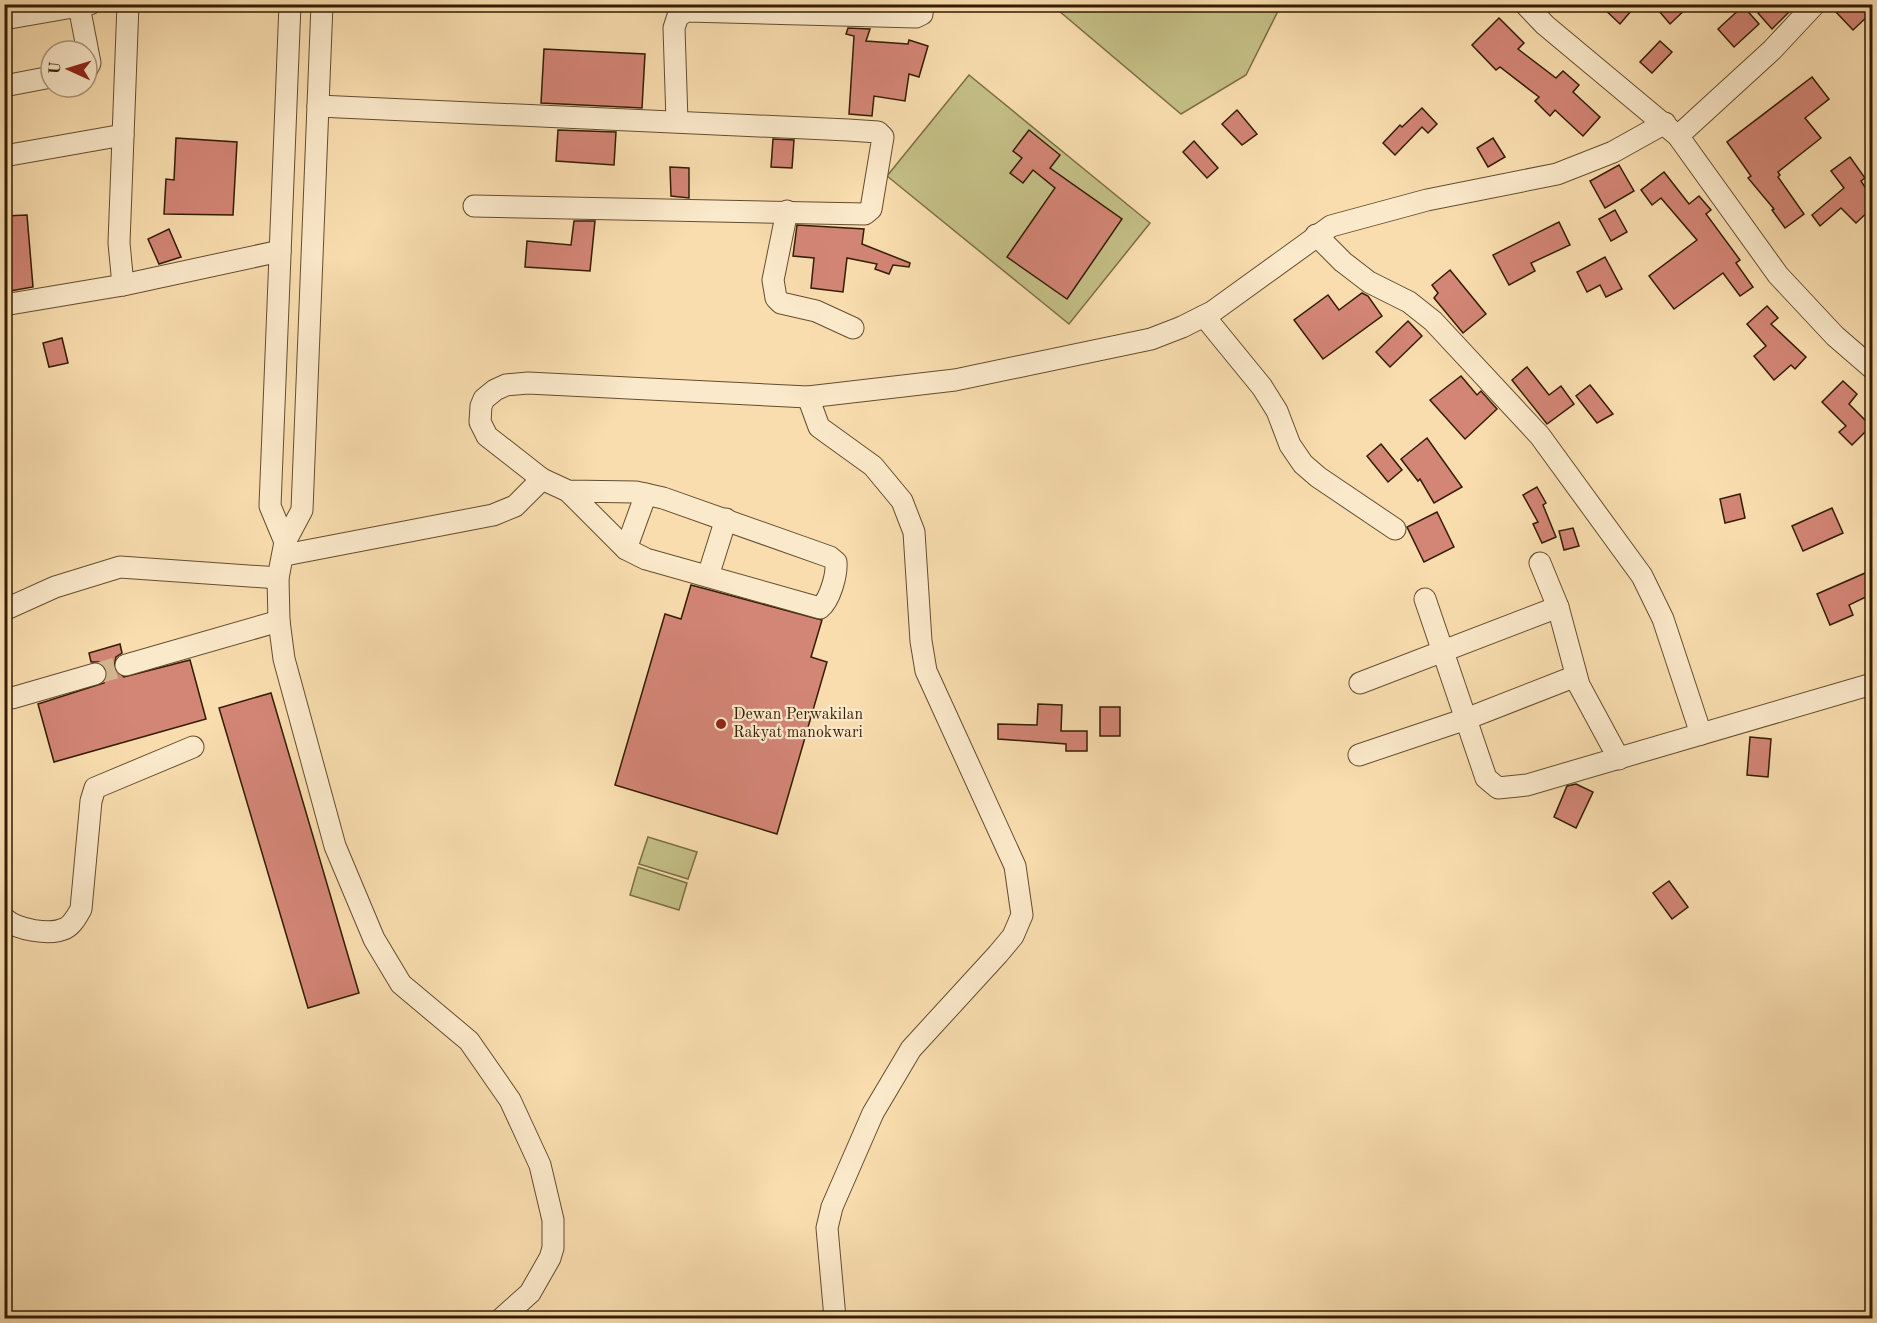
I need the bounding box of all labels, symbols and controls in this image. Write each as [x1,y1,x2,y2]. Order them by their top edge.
north arrow [39,39,99,99]
text: U [48,61,64,75]
place label: Dewan Perwakilan Rakyat manokwari [733,707,863,741]
marker: Dewan Perwakilan Rakyat manokwari [714,717,728,731]

